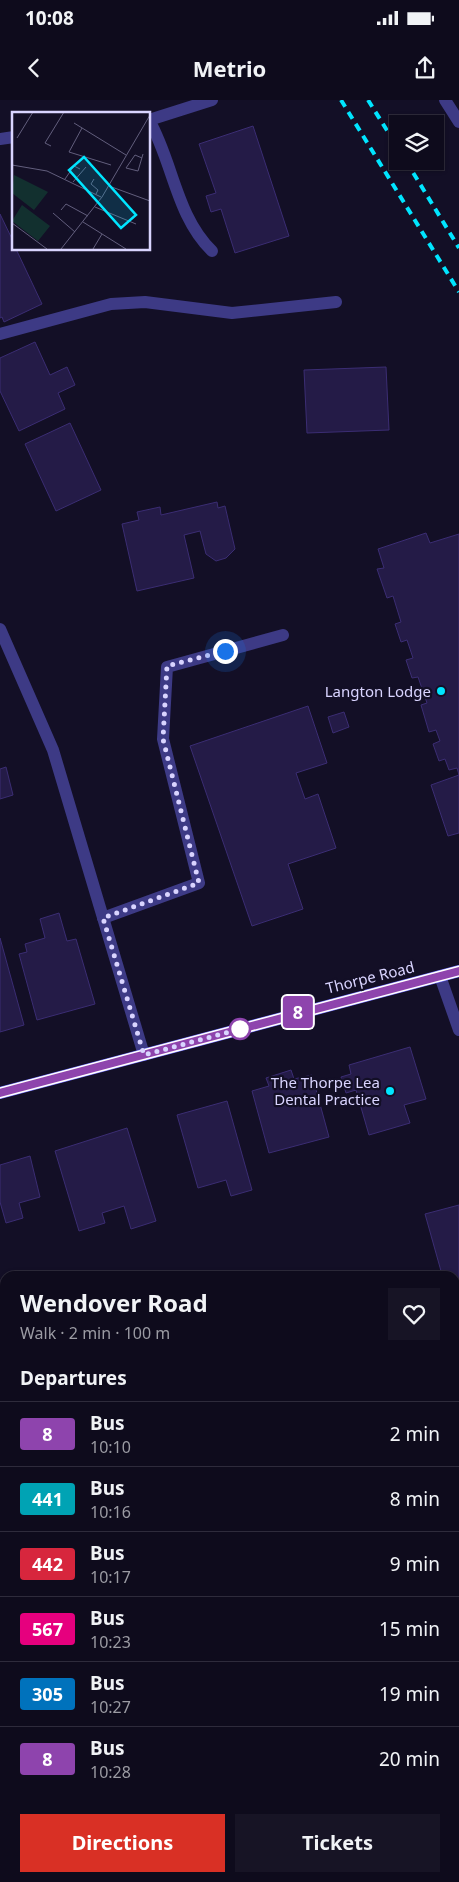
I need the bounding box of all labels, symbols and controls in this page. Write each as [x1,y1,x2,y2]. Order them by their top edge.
text: 10:08 [25,5,74,31]
text: Metrio [193,53,266,83]
icon: back [20,54,48,82]
icon: share [411,54,439,82]
inset map [12,112,150,250]
map controls [389,115,444,170]
button: layers [389,115,444,170]
your location [213,639,238,664]
place label: Langton Lodge [325,681,431,701]
marker: Langton Lodge [435,685,447,697]
street label: Thorpe Road [324,956,416,998]
line badge: 8 [282,996,314,1028]
text: 8 [293,1000,303,1024]
unlabelled marker [229,1018,251,1040]
place label: The Thorpe Lea Dental Practice [271,1072,380,1109]
marker: The Thorpe Lea Dental Practice [384,1085,396,1097]
text: Wendover Road [20,1286,208,1319]
button: heart [388,1288,440,1340]
text: Walk · 2 min · 100 m [20,1322,170,1344]
text: Departures [20,1365,127,1391]
text: Bus [90,1410,125,1436]
text: 2 min [390,1421,440,1447]
text: 8 [42,1422,53,1446]
text: 10:10 [90,1436,131,1458]
text: Bus [90,1475,125,1501]
text: 8 min [390,1486,440,1512]
text: 441 [32,1487,63,1511]
text: 10:16 [90,1501,131,1523]
text: Bus [90,1540,125,1566]
text: 9 min [390,1551,440,1577]
text: 442 [32,1552,63,1576]
text: 10:17 [90,1566,131,1588]
text: Bus [90,1605,125,1631]
text: 15 min [379,1616,440,1642]
text: 567 [32,1617,63,1641]
text: 10:23 [90,1631,131,1653]
text: Bus [90,1670,125,1696]
text: 19 min [379,1681,440,1707]
text: 305 [32,1682,63,1706]
text: 10:27 [90,1696,131,1718]
text: Bus [90,1735,125,1761]
text: 20 min [379,1746,440,1772]
text: 8 [42,1747,53,1771]
text: 10:28 [90,1761,131,1783]
button: Directions [20,1814,225,1872]
button: Tickets [235,1814,440,1872]

